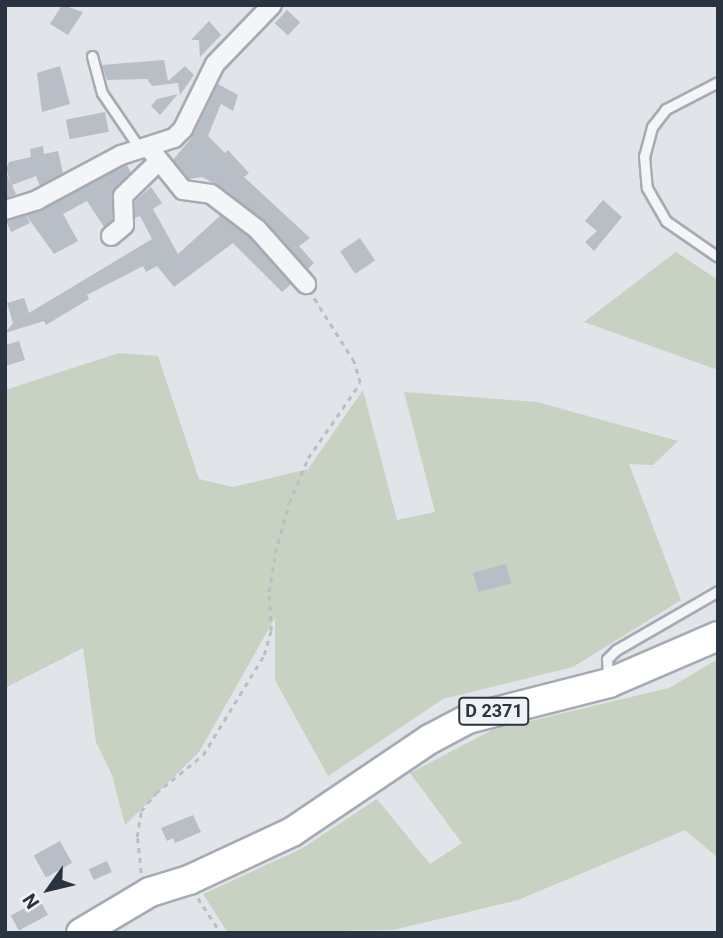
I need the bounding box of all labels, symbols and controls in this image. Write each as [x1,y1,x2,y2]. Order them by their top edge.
road number: D 2371 [457,696,531,726]
north arrow [14,854,84,924]
text: N [18,889,44,913]

